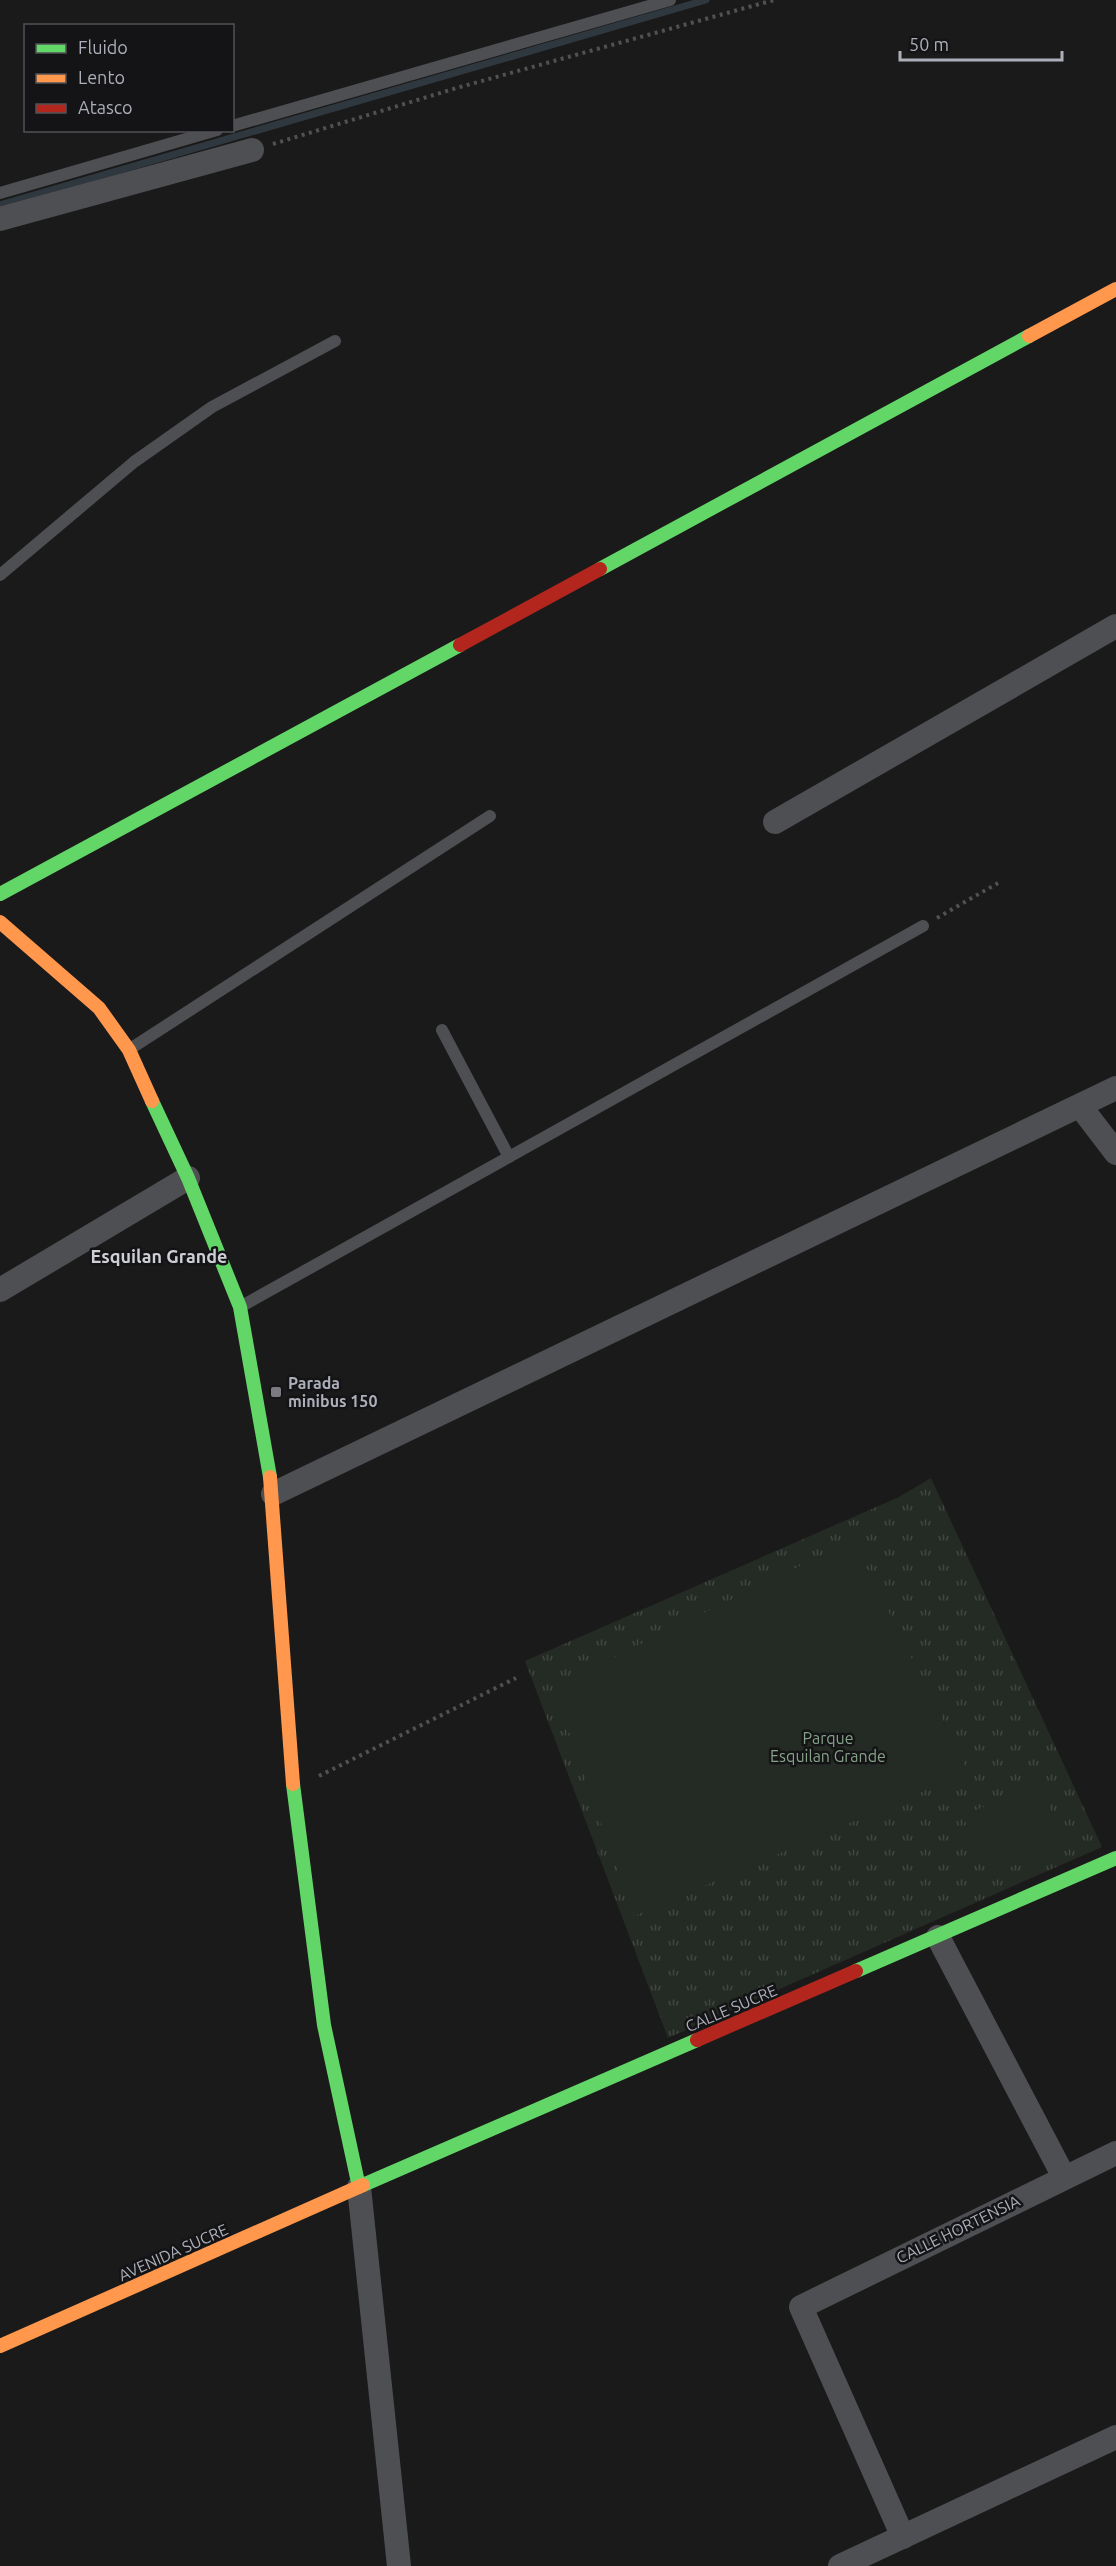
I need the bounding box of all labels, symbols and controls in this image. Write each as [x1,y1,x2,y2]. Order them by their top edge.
legend [24,24,234,132]
scale bar [900,24,1062,62]
text: 50 m [909,34,949,54]
text: Fluido [78,37,128,57]
text: Lento [78,67,125,87]
text: Atasco [78,97,133,117]
district label: Esquilan Grande [91,1246,227,1266]
place label: Parada minibus 150 [288,1374,377,1410]
marker: Parada minibus 150 [269,1385,283,1399]
park label: Parque Esquilan Grande [770,1729,886,1765]
street label: CALLE SUCRE [683,1981,779,2035]
street label: CALLE HORTENSIA [893,2191,1023,2267]
street label: AVENIDA SUCRE [116,2220,230,2284]

